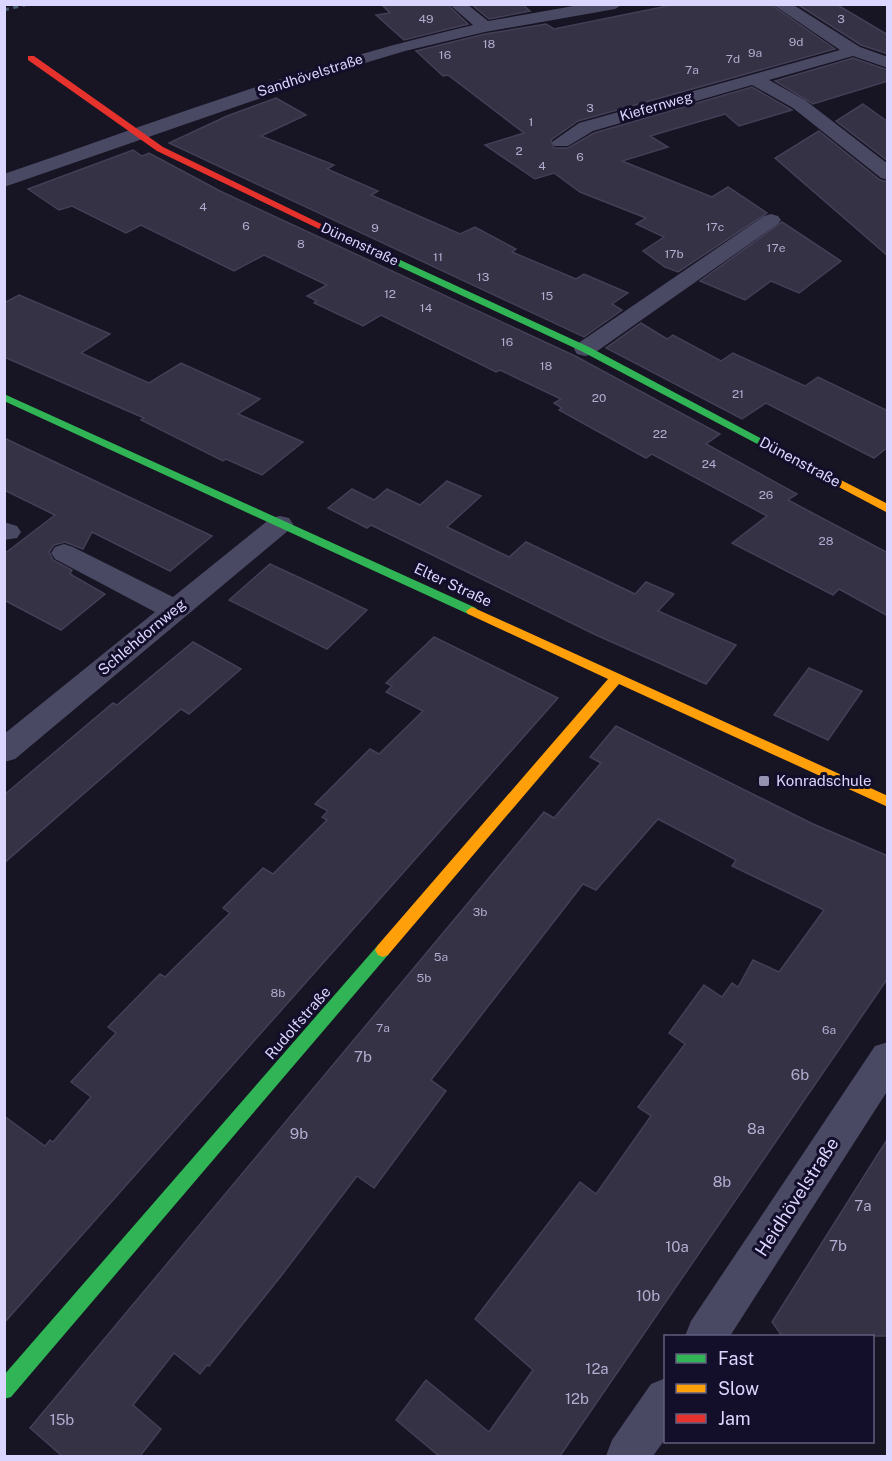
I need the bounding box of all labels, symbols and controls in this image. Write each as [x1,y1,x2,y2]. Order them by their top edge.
house number: 49 [418,12,434,26]
house number: 3 [837,12,845,26]
house number: 9d [789,35,803,49]
house number: 18 [483,37,496,51]
house number: 9a [748,46,762,60]
house number: 16 [439,48,451,62]
street label: Sandhövelstraße [255,50,365,100]
house number: 7d [726,52,740,66]
house number: 7a [685,63,699,77]
street label: Kiefernweg [618,88,694,124]
house number: 3 [586,101,594,115]
house number: 1 [529,115,533,129]
house number: 2 [515,144,523,158]
house number: 6 [576,150,584,164]
house number: 4 [538,159,546,173]
house number: 4 [199,200,207,214]
house number: 6 [242,219,250,233]
street label: Dünenstraße [319,219,401,269]
house number: 17c [706,220,724,234]
house number: 9 [371,221,379,235]
house number: 8 [297,237,305,251]
house number: 17e [767,241,786,255]
house number: 17b [664,247,684,261]
house number: 11 [433,250,443,264]
house number: 13 [477,270,489,284]
house number: 12 [384,287,396,301]
house number: 15 [541,289,554,303]
house number: 14 [420,301,433,315]
house number: 16 [501,335,513,349]
house number: 18 [540,359,553,373]
house number: 21 [732,387,744,401]
house number: 20 [592,391,606,405]
house number: 22 [653,427,667,441]
street label: Dünenstraße [757,433,844,490]
house number: 24 [702,457,717,471]
house number: 26 [759,488,773,502]
house number: 28 [819,534,834,548]
street label: Elter Straße [412,559,495,610]
street label: Schlehdornweg [94,595,189,678]
place label: Konradschule [776,772,872,789]
marker: Konradschule [757,774,771,788]
house number: 3b [473,905,487,919]
house number: 5a [434,950,448,964]
house number: 5b [417,971,431,985]
street label: Rudolfstraße [261,983,334,1062]
house number: 8b [271,986,285,1000]
house number: 7a [376,1021,390,1035]
house number: 6a [822,1023,836,1037]
house number: 7b [354,1048,372,1065]
house number: 6b [791,1066,809,1083]
house number: 8a [747,1120,765,1137]
house number: 9b [290,1125,308,1142]
street label: Heidhövelstraße [750,1133,843,1260]
house number: 8b [713,1173,731,1190]
house number: 7a [854,1197,872,1214]
house number: 7b [829,1237,847,1254]
house number: 10a [665,1238,689,1255]
house number: 10b [636,1287,660,1304]
legend [664,1335,874,1443]
text: Fast [718,1348,754,1369]
house number: 12a [585,1360,609,1377]
text: Slow [718,1378,759,1399]
house number: 12b [565,1390,589,1407]
text: Jam [718,1408,751,1429]
house number: 15b [50,1411,74,1428]

